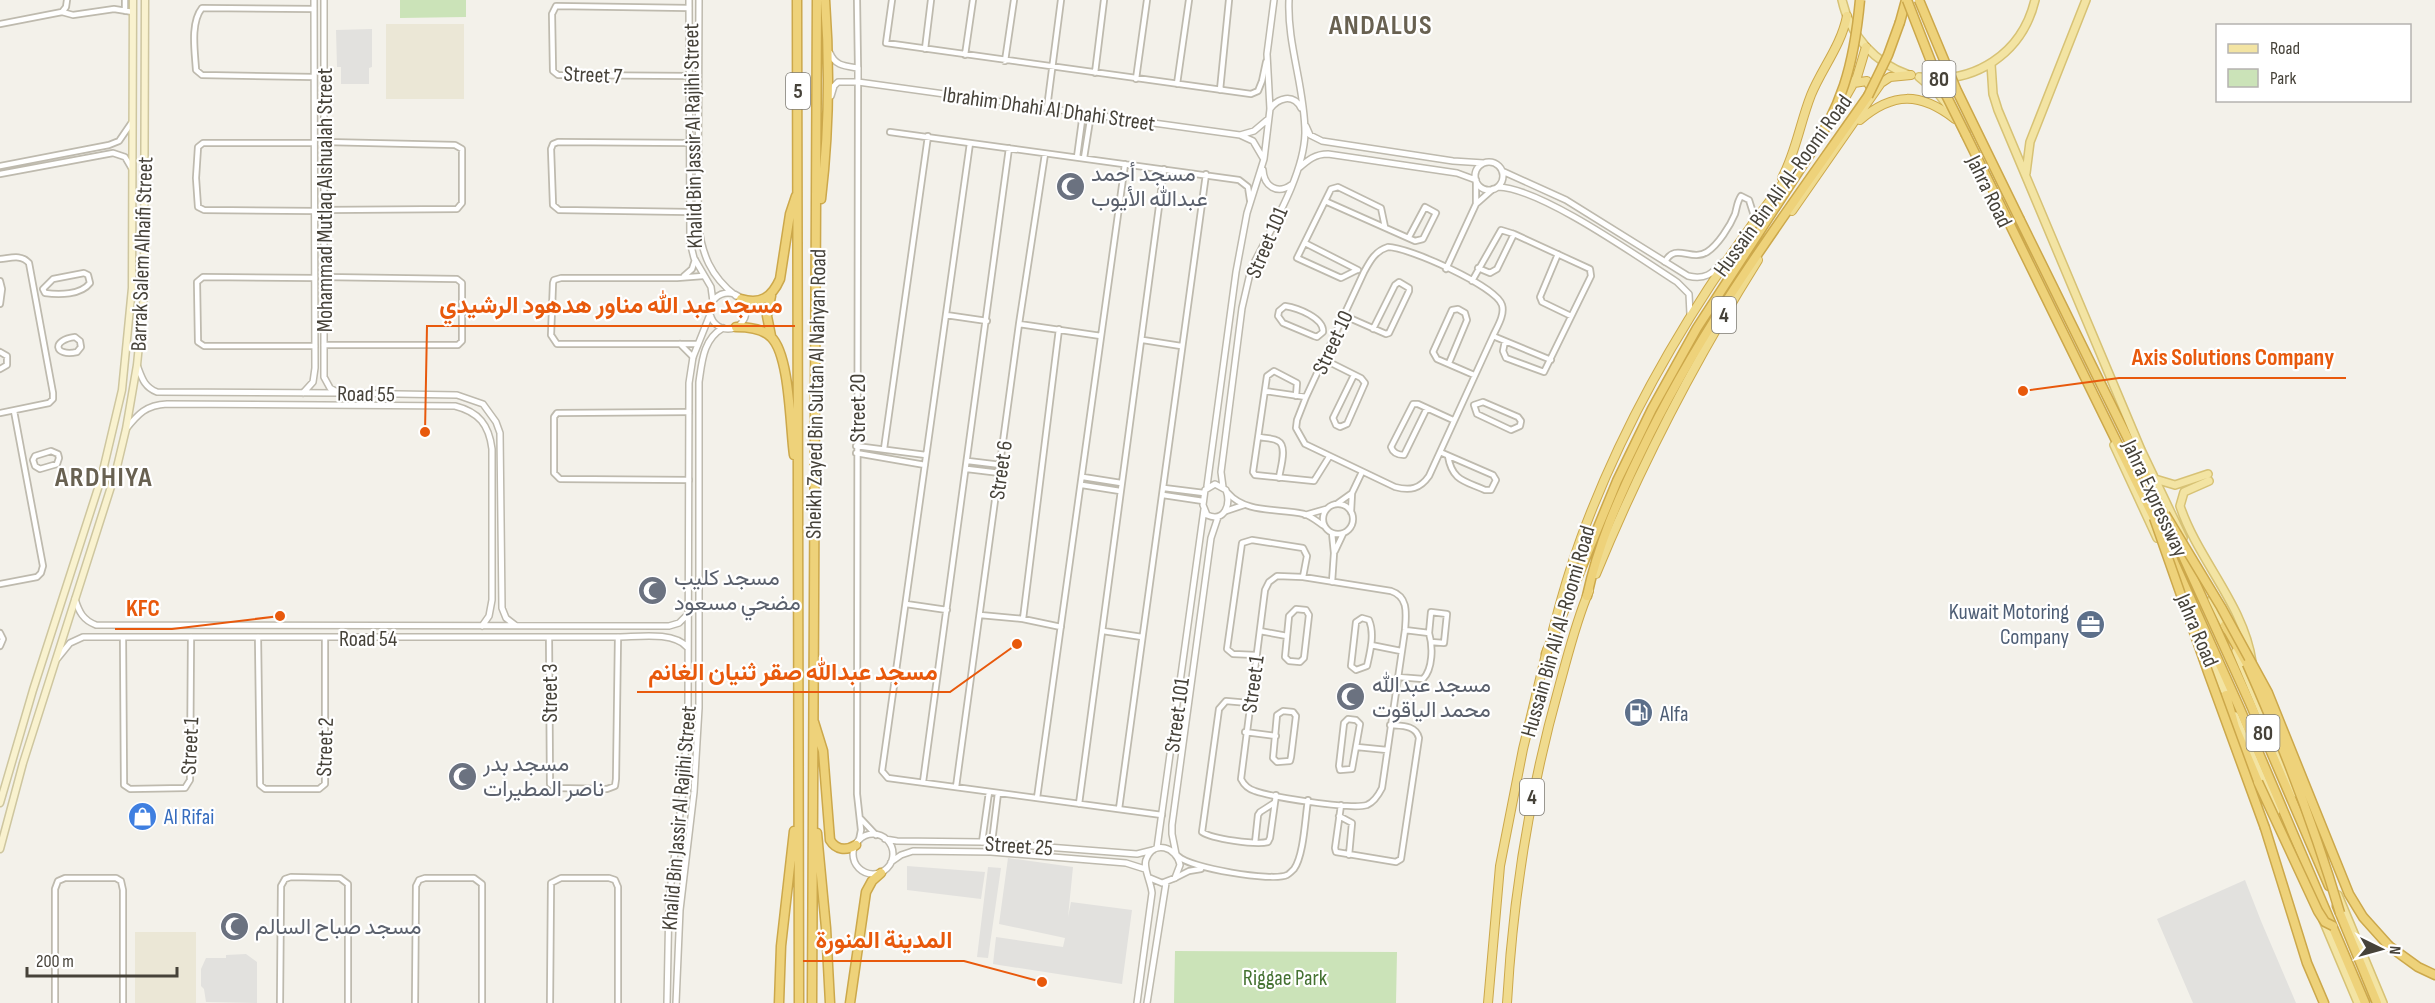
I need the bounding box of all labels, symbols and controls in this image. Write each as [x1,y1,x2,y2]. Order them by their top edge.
district label: ANDALUS [1328,9,1433,42]
street label: Khalid Bin Jassir Al Rajihi Street [678,23,709,249]
legend [2216,24,2411,102]
text: Road [2270,38,2300,59]
street label: Street 7 [563,60,623,91]
road number: 80 [1922,61,1956,97]
street label: Mohammad Mutlaq Alshualah Street [312,68,339,332]
text: Park [2270,68,2296,89]
road number: 5 [786,73,810,109]
street label: Ibrahim Dhahi Al Dhahi Street [941,81,1157,138]
street label: Hussain Bin Ali Al-Roomi Road [1708,90,1858,282]
street label: Jahra Road [1959,150,2018,232]
street label: Barrak Salem Alhaifi Street [126,156,159,352]
place label: مسجد أحمد عبدالله الأيوب [1091,161,1208,213]
mosque icon: مسجد أحمد عبدالله الأيوب [1054,170,1086,202]
street label: Street 101 [1240,202,1295,282]
street label: Sheikh Zayed Bin Sultan Al Nahyan Road [800,249,833,539]
callout: مسجد عبد الله مناور هدهود الرشيدي [427,284,795,326]
text: مسجد عبد الله مناور هدهود الرشيدي [439,290,783,325]
road number: 4 [1712,297,1736,333]
street label: Street 10 [1307,306,1360,379]
callout: Axis Solutions Company [2119,336,2346,378]
text: Axis Solutions Company [2131,343,2334,372]
street label: Street 20 [845,374,872,442]
street label: Road 55 [337,380,395,409]
street label: Jahra Expressway [2115,435,2194,562]
street label: Street 6 [984,439,1019,502]
district label: ARDHIYA [54,461,153,494]
street label: Hussain Bin Ali Al-Roomi Road [1515,523,1602,740]
place label: مسجد كليب مضحي مسعود [674,565,801,621]
mosque icon: مسجد كليب مضحي مسعود [637,574,669,606]
callout: KFC [115,587,172,629]
street label: Jahra Road [2169,589,2224,671]
text: KFC [126,594,160,623]
place label: Kuwait Motoring Company [1949,599,2070,651]
office icon: Kuwait Motoring Company [2074,608,2106,640]
street label: Road 54 [339,626,397,653]
callout: مسجد عبدالله صقر ثنيان الغانم [637,650,950,692]
street label: Street 1 [1236,654,1271,715]
text: مسجد عبدالله صقر ثنيان الغانم [648,657,938,688]
street label: Street 3 [537,663,564,723]
place label: مسجد عبدالله محمد الياقوت [1372,671,1491,724]
street label: Street 101 [1159,676,1196,754]
mosque icon: مسجد عبدالله محمد الياقوت [1335,681,1367,713]
fuel station icon: Alfa [1623,697,1655,729]
place label: Alfa [1659,701,1688,728]
street label: Khalid Bin Jassir Al Rajihi Street [656,704,703,932]
road number: 80 [2246,715,2280,751]
street label: Street 1 [176,716,206,776]
street label: Street 2 [311,717,340,777]
place label: مسجد بدر ناصر المطيرات [482,751,604,803]
mosque icon: مسجد بدر ناصر المطيرات [446,760,478,792]
road number: 4 [1520,779,1544,815]
shop icon: Al Rifai [127,800,159,832]
place label: Al Rifai [163,804,214,831]
street label: Street 25 [984,831,1054,862]
mosque icon: مسجد صباح السالم [218,910,250,942]
place label: مسجد صباح السالم [255,914,422,941]
callout: المدينة المنورة [803,919,964,961]
north arrow [2351,919,2411,979]
text: المدينة المنورة [815,926,953,955]
scale bar [27,940,177,978]
text: N [2385,945,2404,955]
text: 200 m [36,951,74,972]
park label: Riggae Park [1243,965,1328,992]

